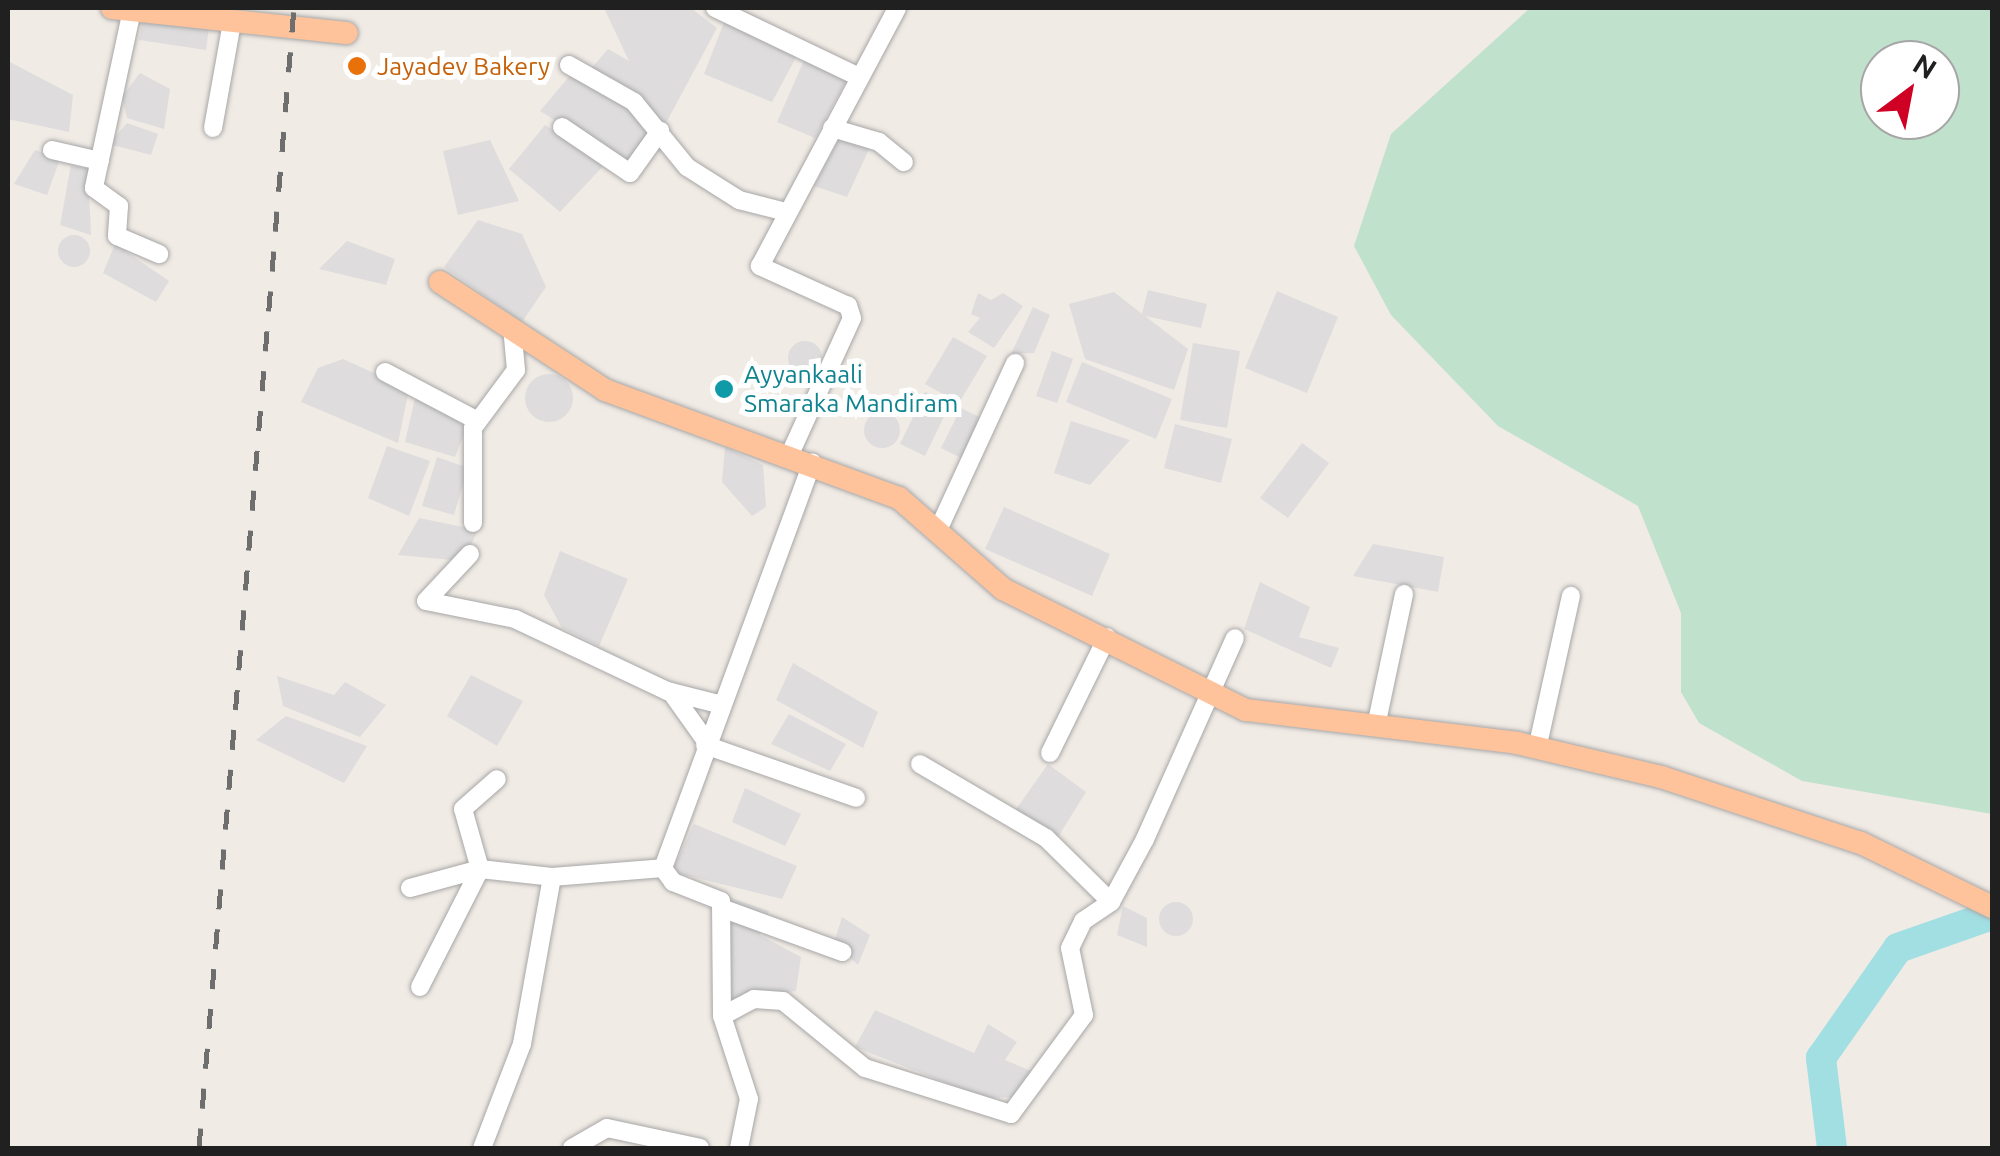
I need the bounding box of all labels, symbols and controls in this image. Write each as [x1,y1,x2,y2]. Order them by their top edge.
north arrow [1860,40,1960,140]
text: N [1908,47,1942,85]
place label: Jayadev Bakery [377,51,550,81]
marker: Jayadev Bakery [346,55,368,77]
place label: Ayyankaali Smaraka Mandiram [744,360,958,419]
marker: Ayyankaali Smaraka Mandiram [713,378,735,400]

